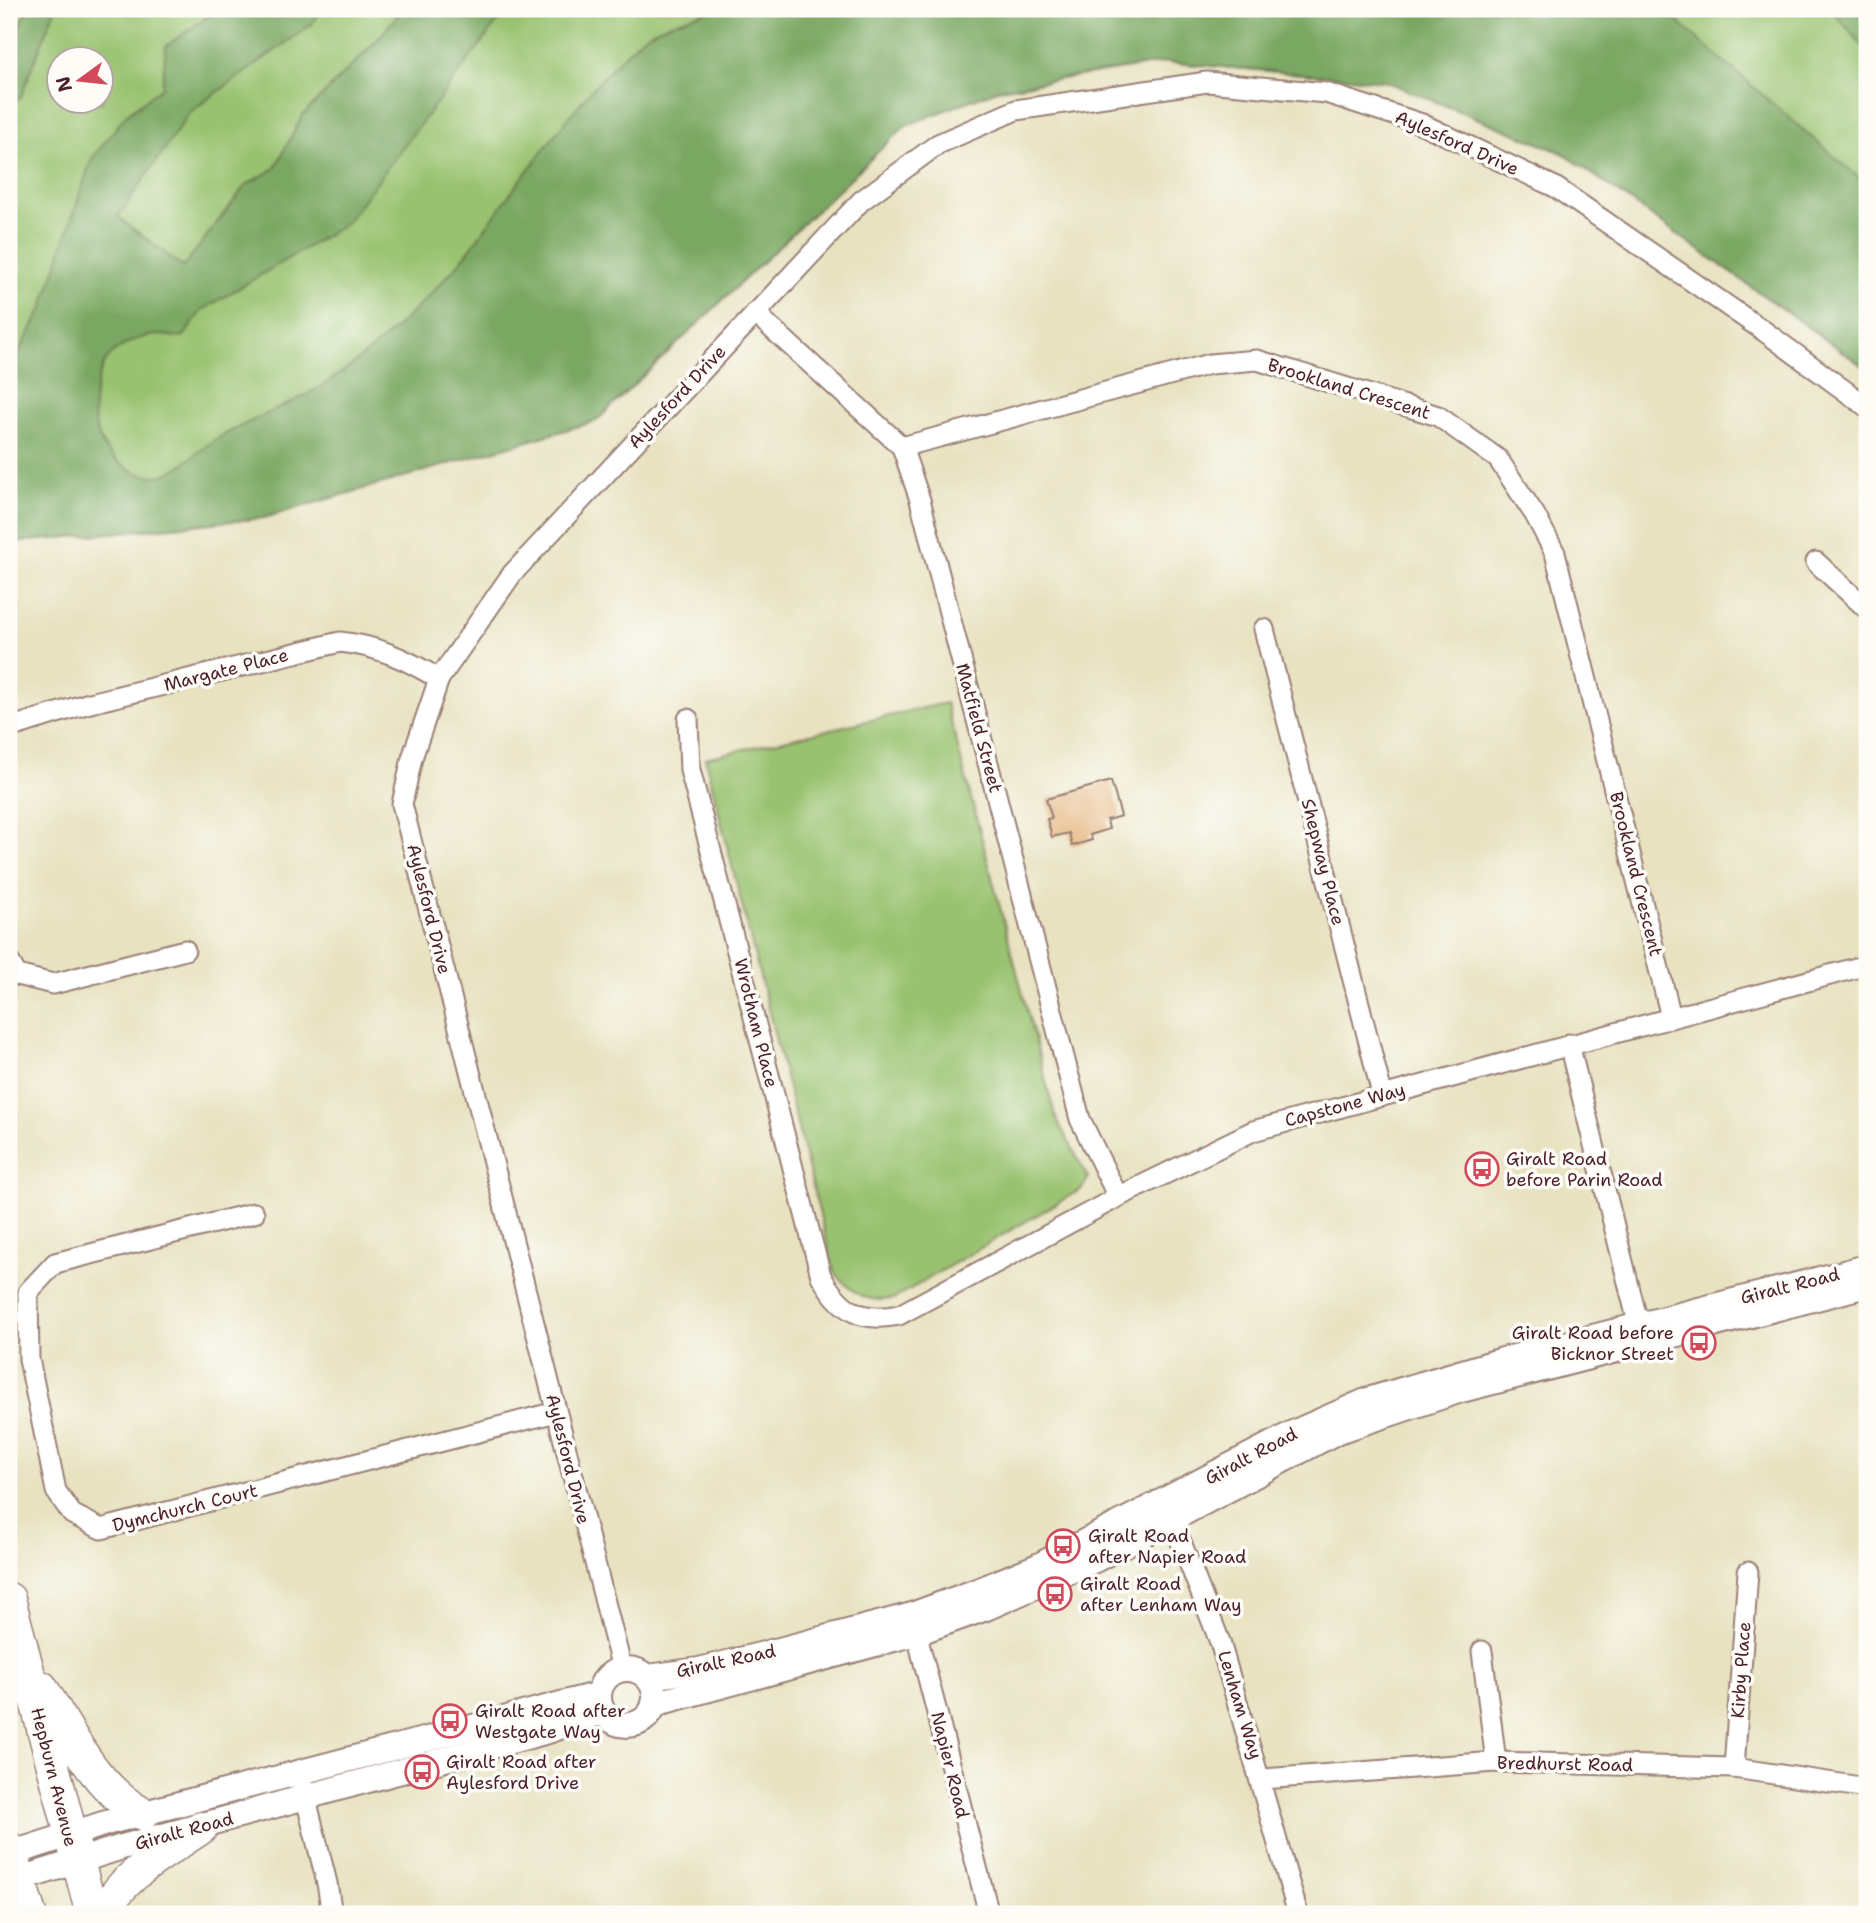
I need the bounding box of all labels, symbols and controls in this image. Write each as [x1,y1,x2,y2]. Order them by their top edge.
north arrow [46,46,116,116]
text: N [50,74,78,95]
street label: Aylesford Drive [1391,105,1523,181]
street label: Aylesford Drive [623,340,731,454]
street label: Brookland Crescent [1265,353,1433,425]
street label: Margate Place [161,643,291,697]
street label: Matfield Street [950,661,1008,796]
street label: Brookland Crescent [1604,789,1668,959]
street label: Shepway Place [1296,796,1350,928]
street label: Aylesford Drive [401,841,457,977]
street label: Wrotham Place [728,956,784,1090]
street label: Capstone Way [1282,1077,1408,1133]
place label: Giralt Road before Parin Road [1506,1147,1663,1192]
bus stop icon: Giralt Road before Parin Road [1463,1150,1501,1188]
street label: Giralt Road [1738,1262,1842,1310]
place label: Giralt Road before Bicknor Street [1512,1321,1674,1366]
bus stop icon: Giralt Road before Bicknor Street [1680,1324,1718,1362]
street label: Aylesford Drive [540,1391,596,1527]
street label: Giralt Road [1201,1422,1301,1490]
street label: Dymchurch Court [110,1478,260,1538]
place label: Giralt Road after Napier Road [1088,1524,1246,1569]
bus stop icon: Giralt Road after Napier Road [1044,1527,1082,1565]
place label: Giralt Road after Lenham Way [1080,1572,1241,1617]
bus stop icon: Giralt Road after Lenham Way [1036,1575,1074,1613]
street label: Kirby Place [1726,1621,1756,1719]
street label: Giralt Road [674,1639,778,1683]
street label: Lenham Way [1212,1648,1268,1762]
place label: Giralt Road after Westgate Way [475,1699,626,1744]
bus stop icon: Giralt Road after Westgate Way [431,1702,469,1740]
street label: Hepburn Avenue [25,1705,83,1849]
street label: Napier Road [925,1709,975,1821]
place label: Giralt Road after Aylesford Drive [446,1750,597,1795]
street label: Bredhurst Road [1497,1751,1633,1777]
bus stop icon: Giralt Road after Aylesford Drive [403,1753,441,1791]
street label: Giralt Road [132,1806,236,1856]

